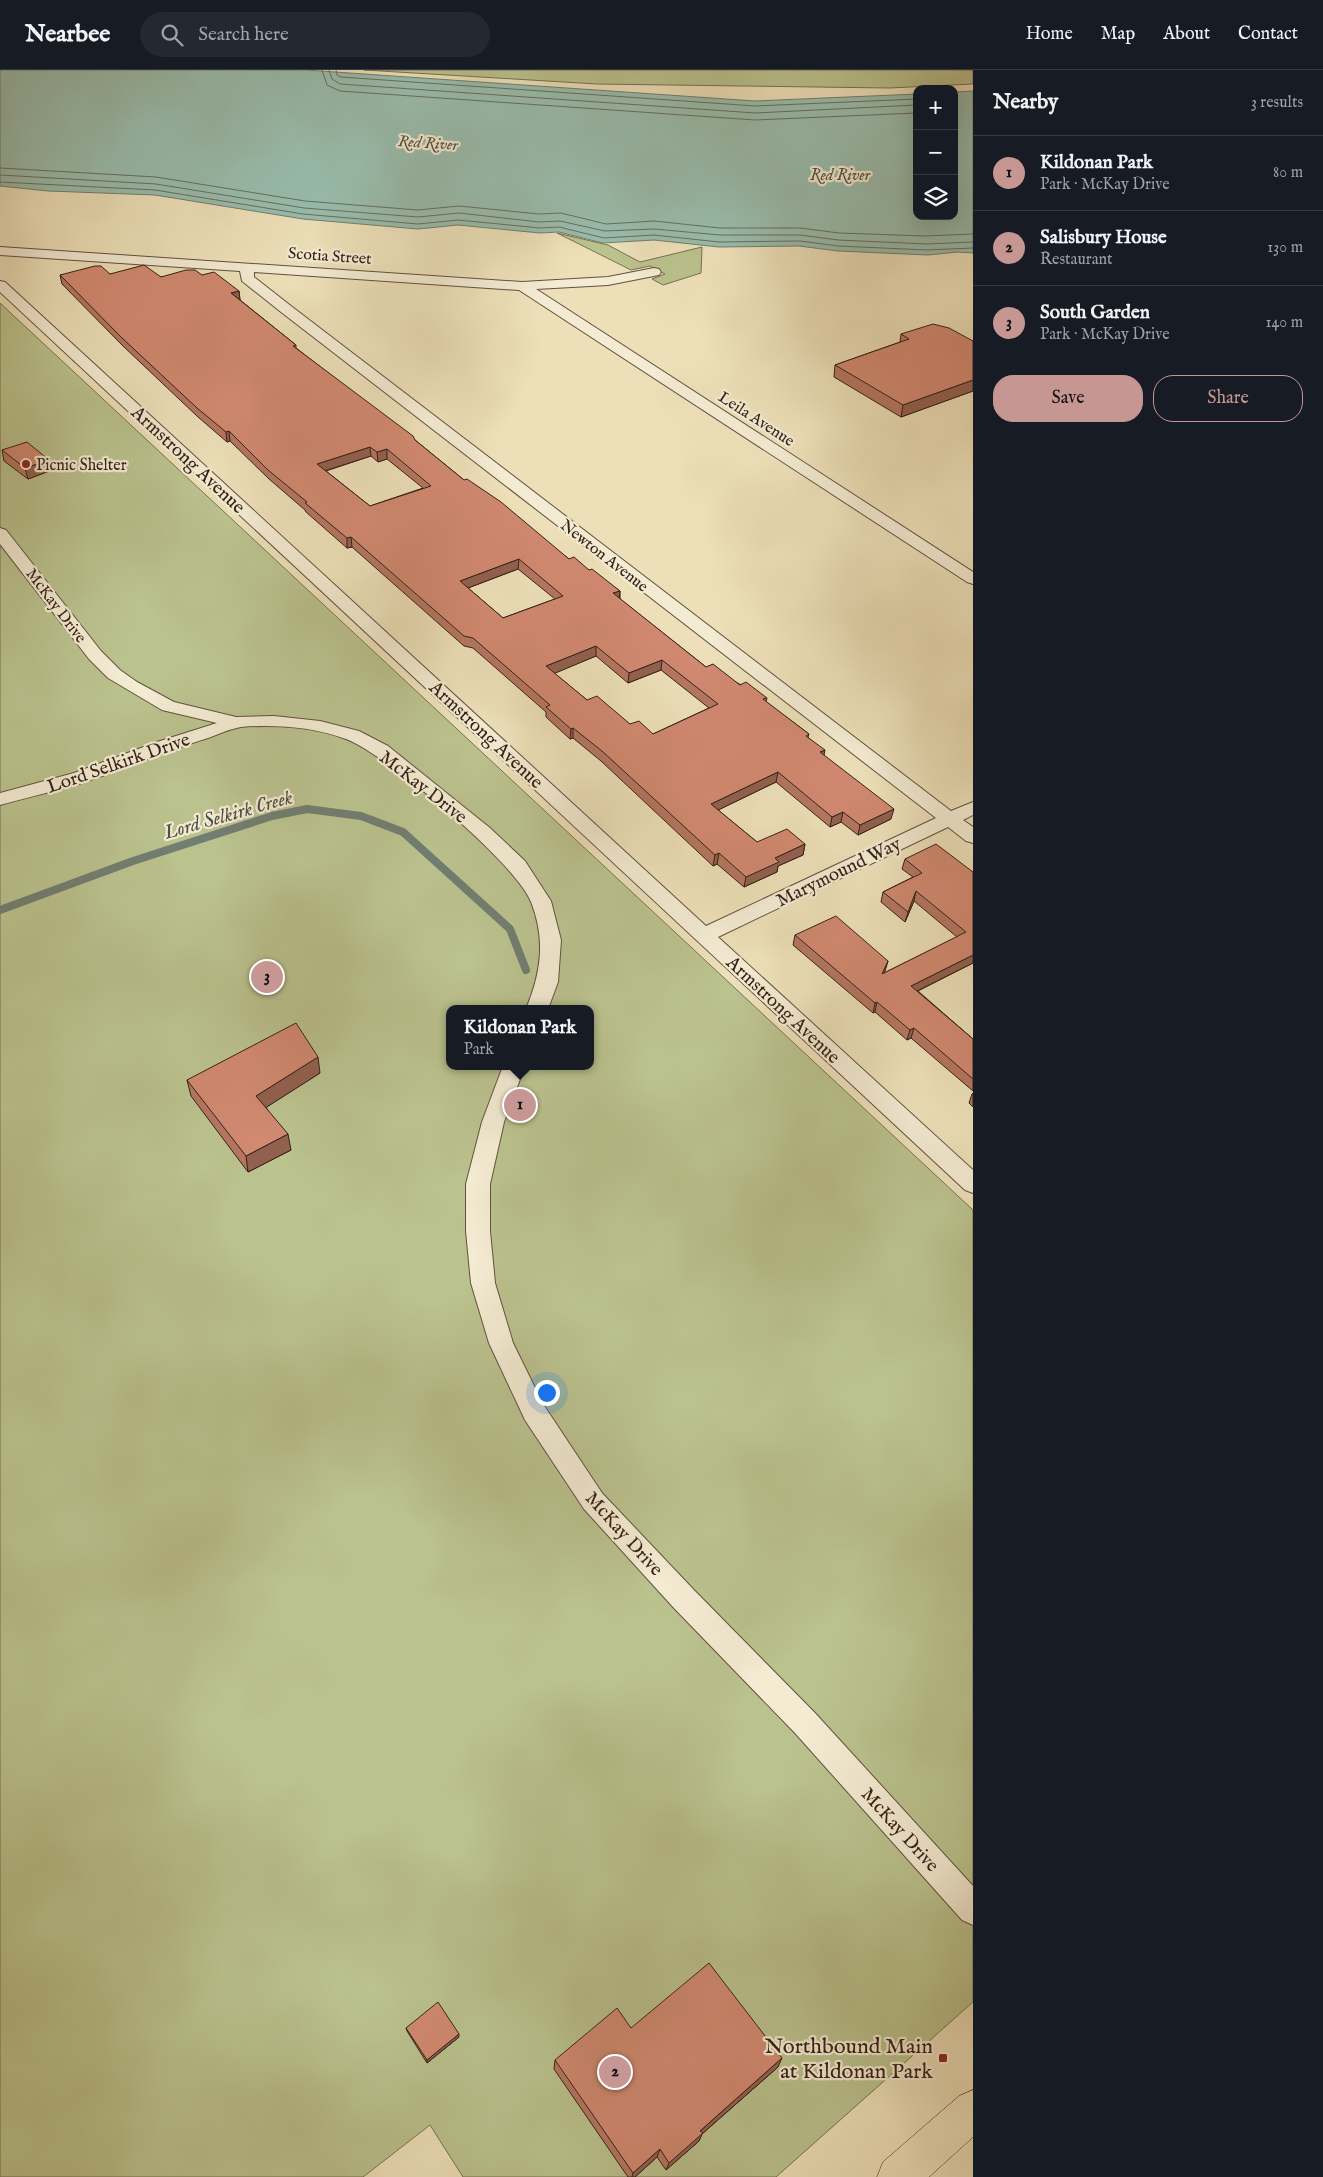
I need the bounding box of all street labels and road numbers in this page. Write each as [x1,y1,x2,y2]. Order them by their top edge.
street label: Scotia Street [287,244,373,270]
street label: Leila Avenue [714,388,798,452]
street label: Armstrong Avenue [125,401,250,520]
street label: Newton Avenue [556,516,652,597]
street label: McKay Drive [21,565,90,648]
street label: Armstrong Avenue [423,676,548,795]
street label: Lord Selkirk Drive [44,728,194,800]
street label: McKay Drive [374,746,472,830]
street label: Marymound Way [773,832,906,913]
street label: Armstrong Avenue [720,951,845,1070]
street label: McKay Drive [579,1487,668,1582]
street label: McKay Drive [855,1783,944,1878]

